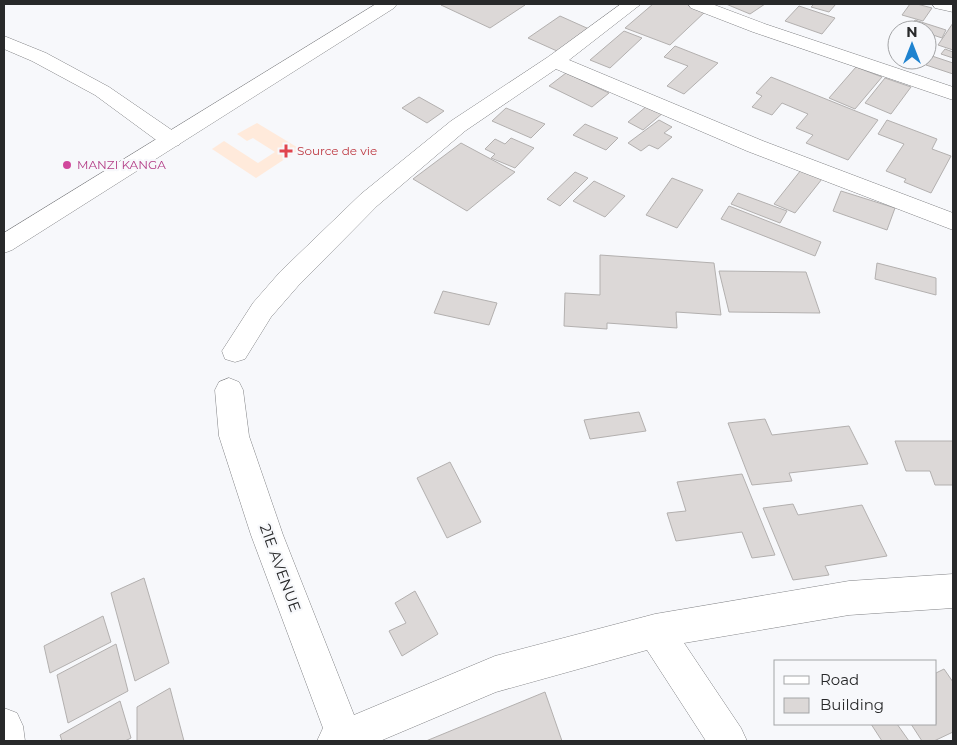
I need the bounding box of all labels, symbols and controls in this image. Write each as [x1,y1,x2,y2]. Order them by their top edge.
north arrow [887,20,937,70]
text: N [906,23,918,41]
place label: Source de vie [297,143,377,158]
marker: Source de vie [279,144,293,158]
place label: MANZI KANGA [77,157,166,172]
marker: MANZI KANGA [61,159,73,171]
street label: 21E AVENUE [256,521,305,615]
legend [774,660,937,725]
text: Road [820,670,859,689]
text: Building [820,695,884,714]

